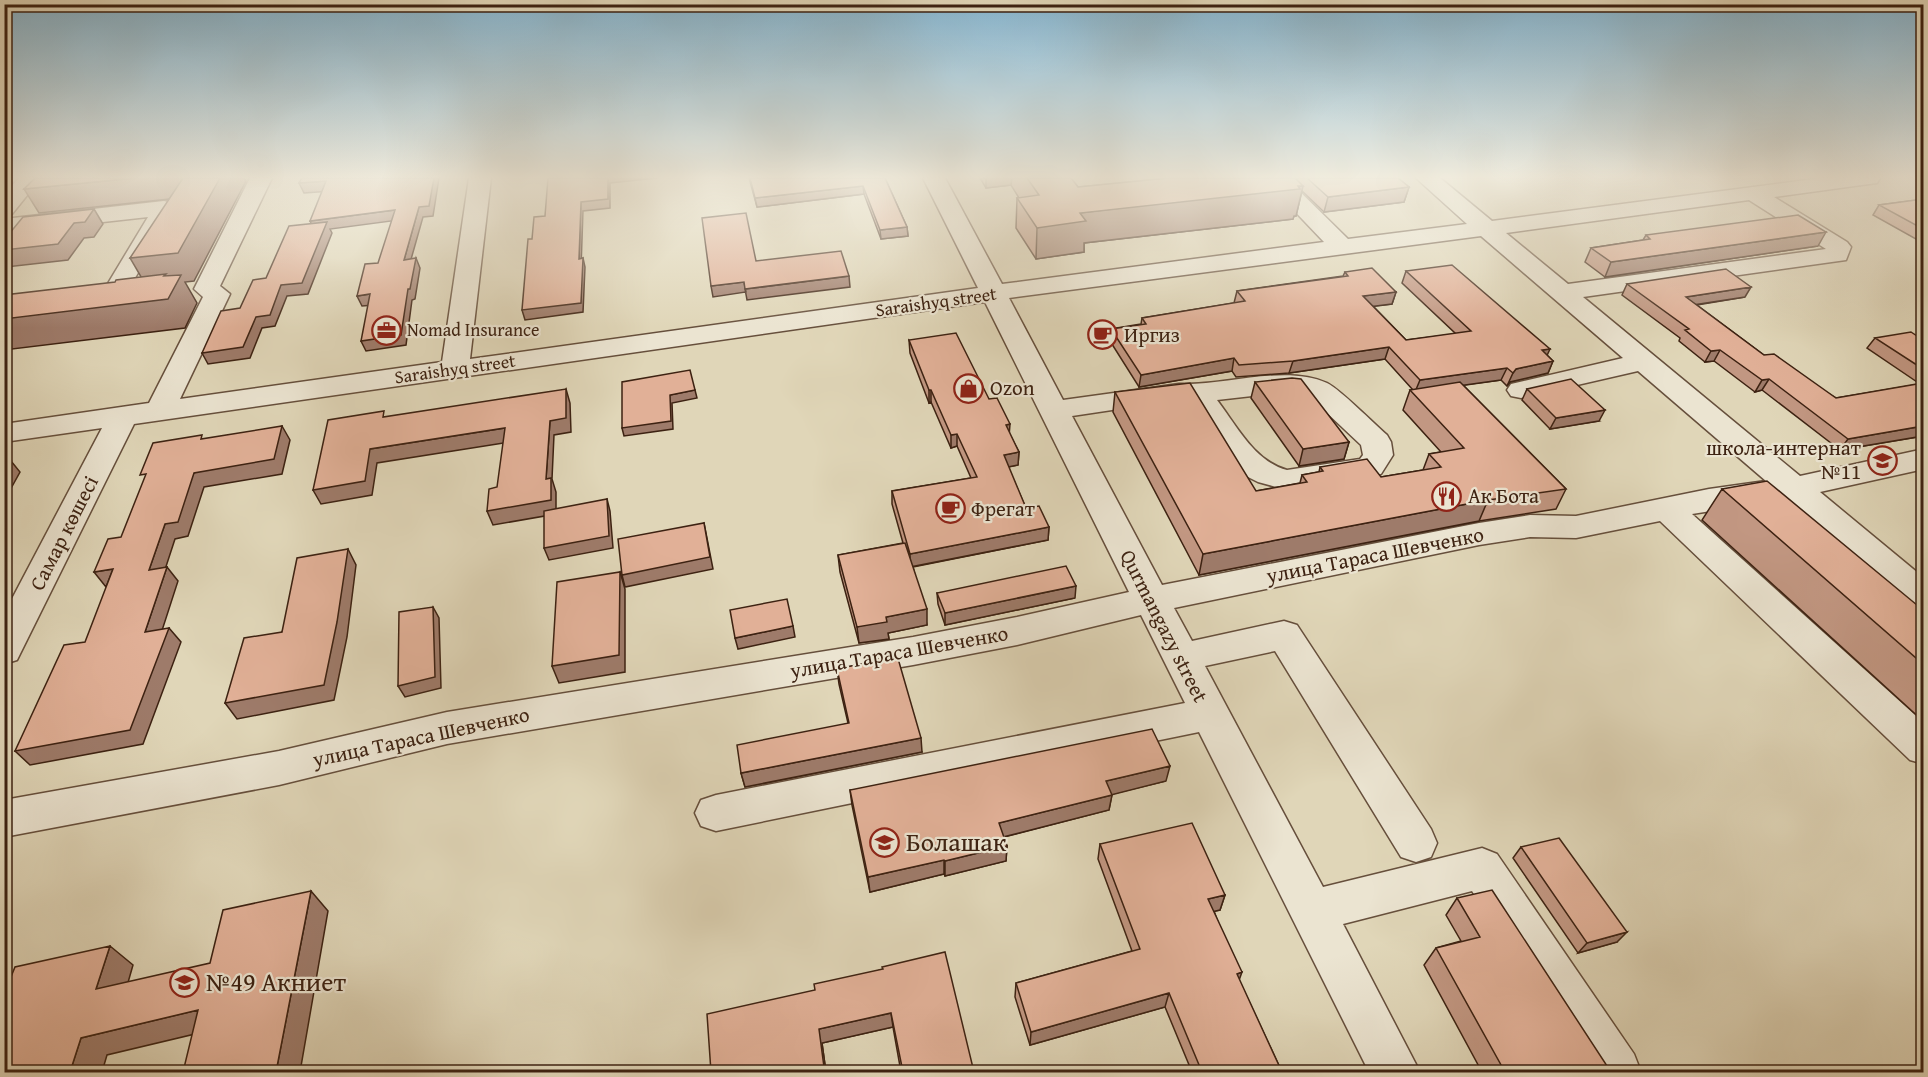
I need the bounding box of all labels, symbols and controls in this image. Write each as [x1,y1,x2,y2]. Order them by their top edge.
street label: Saraishyq street [874,280,999,323]
office icon: Nomad Insurance [370,314,402,346]
place label: Nomad Insurance [407,316,540,343]
cafe icon: Иргиз [1087,319,1119,351]
place label: Иргиз [1124,319,1180,350]
street label: Saraishyq street [393,347,518,390]
shop icon: Ozon [953,372,985,404]
place label: Ozon [990,372,1035,403]
place label: школа-интернат №11 [1706,432,1861,487]
school or university icon: школа-интернат №11 [1866,444,1898,476]
street label: Самар көшесі [21,470,106,596]
restaurant icon: Ак Бота [1431,480,1463,512]
place label: Ак Бота [1468,480,1539,511]
cafe icon: Фрегат [934,493,966,525]
place label: Фрегат [971,493,1035,524]
street label: улица Тараса Шевченко [1263,518,1486,591]
street label: Qurmangazy street [1113,544,1217,708]
street label: улица Тараса Шевченко [786,617,1010,686]
street label: улица Тараса Шевченко [309,698,532,775]
place label: Болашак [906,822,1007,861]
school or university icon: Болашак [869,826,901,858]
place label: №49 Акниет [206,962,346,1001]
school or university icon: №49 Акниет [169,966,201,998]

